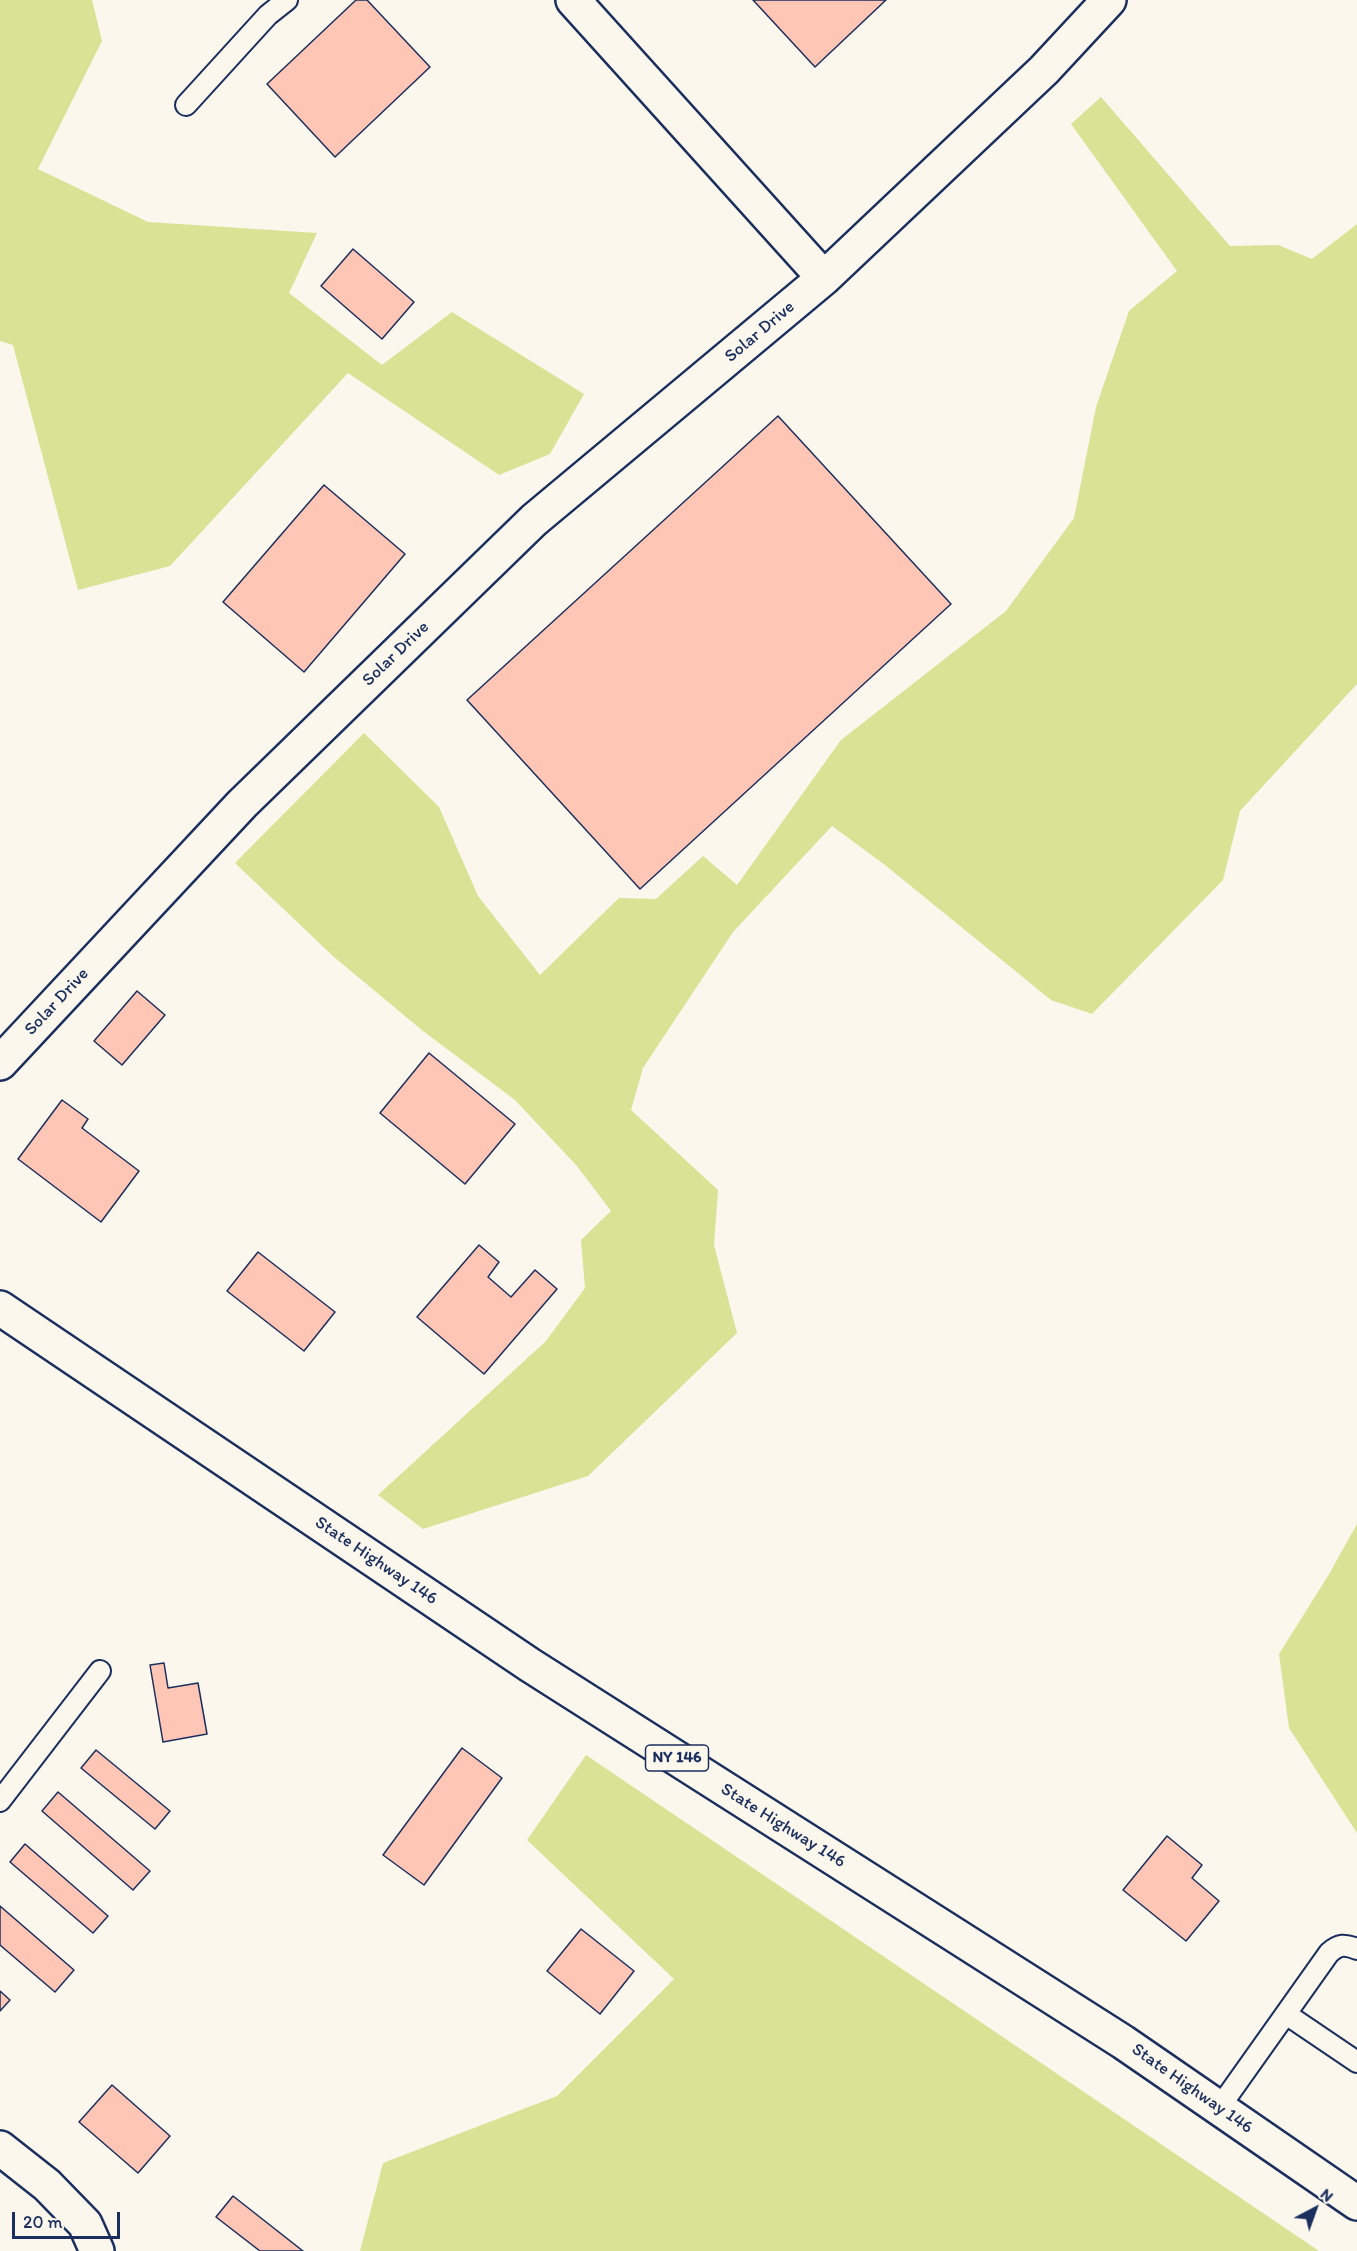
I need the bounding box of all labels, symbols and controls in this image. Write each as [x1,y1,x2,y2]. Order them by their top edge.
street label: Solar Drive [721,297,799,367]
street label: Solar Drive [358,617,434,691]
street label: Solar Drive [20,964,94,1040]
street label: State Highway 146 [311,1512,441,1610]
road number: NY 146 [646,1745,708,1771]
street label: State Highway 146 [716,1779,850,1873]
street label: State Highway 146 [1127,2039,1257,2139]
north arrow [1285,2179,1345,2239]
text: N [1317,2184,1337,2206]
scale bar [15,2200,123,2238]
text: 20 m [23,2211,63,2233]

